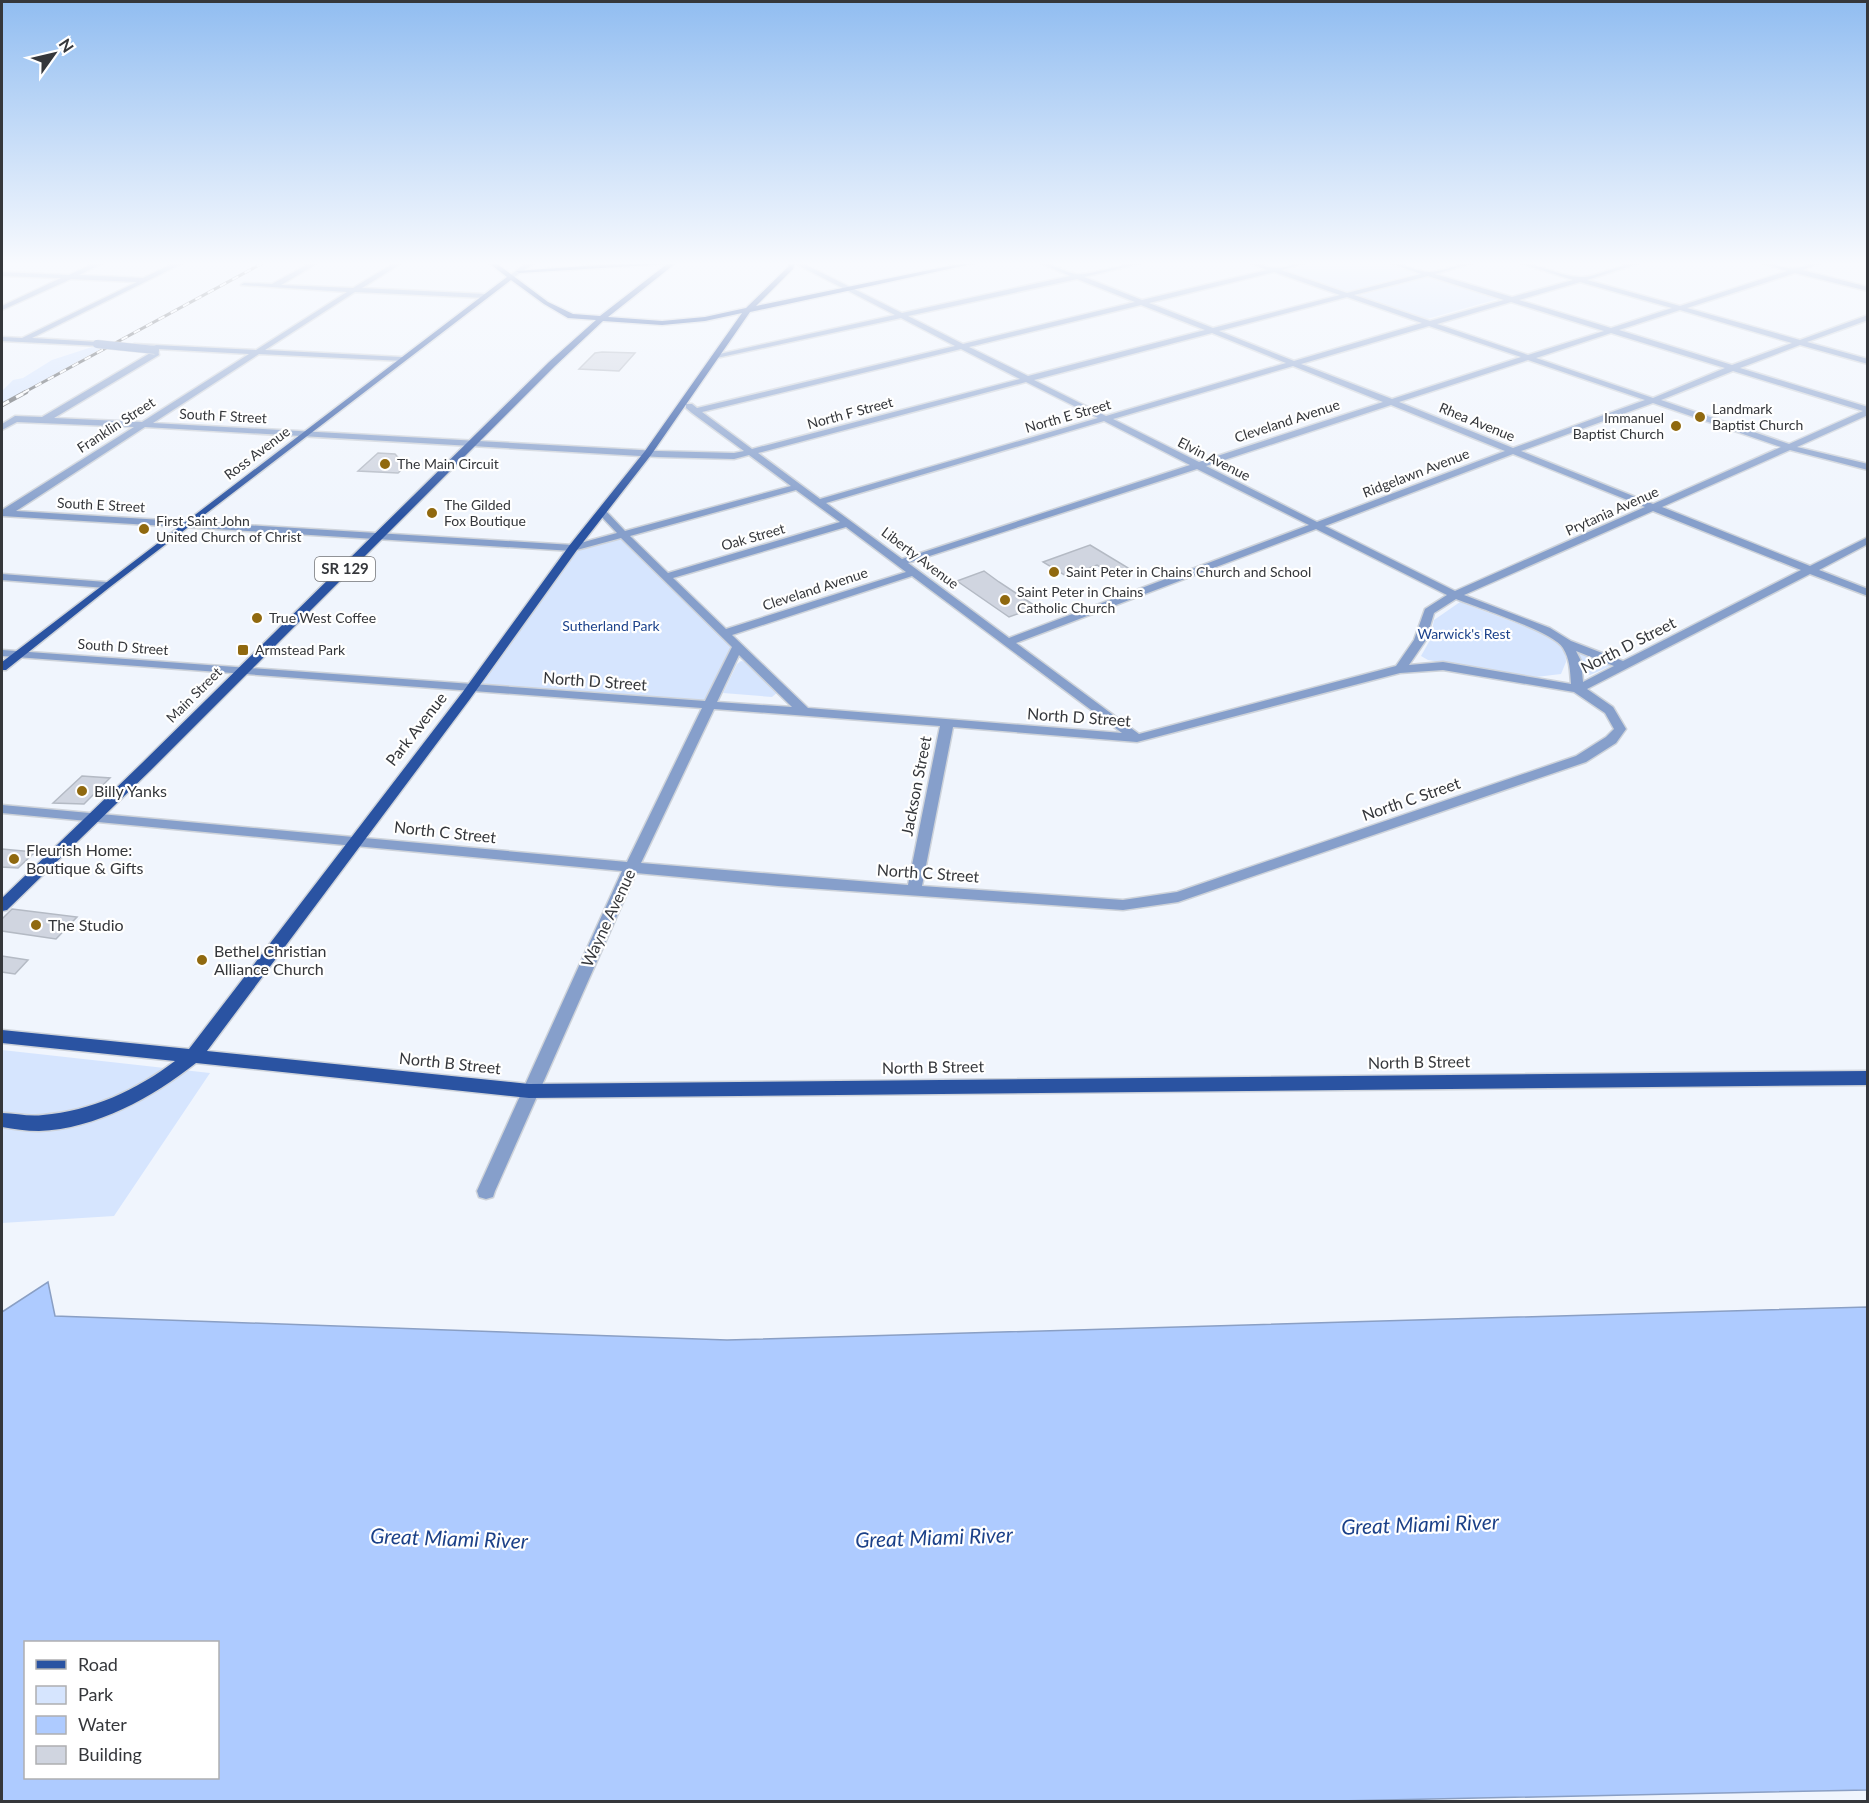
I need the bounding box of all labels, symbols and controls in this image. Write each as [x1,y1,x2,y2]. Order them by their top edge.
north arrow [24,24,84,84]
text: N [56,35,78,56]
street label: Franklin Street [74,393,158,456]
street label: North F Street [805,393,895,432]
street label: North E Street [1023,395,1113,436]
street label: Cleveland Avenue [1232,395,1342,446]
street label: Rhea Avenue [1437,399,1518,444]
place label: Landmark Baptist Church [1712,400,1803,433]
street label: South F Street [179,405,267,426]
place label: Immanuel Baptist Church [1573,409,1664,442]
marker: Landmark Baptist Church [1693,410,1707,424]
marker: Immanuel Baptist Church [1669,419,1683,433]
street label: Ross Avenue [220,422,293,483]
street label: Elvin Avenue [1175,433,1253,484]
street label: Ridgelawn Avenue [1360,444,1472,501]
place label: The Main Circuit [397,455,499,472]
marker: The Main Circuit [378,457,392,471]
street label: Prytania Avenue [1563,482,1661,539]
street label: South E Street [57,494,146,515]
place label: The Gilded Fox Boutique [444,496,526,529]
marker: The Gilded Fox Boutique [425,506,439,520]
place label: First Saint John United Church of Christ [156,512,302,545]
street label: Oak Street [719,519,787,554]
marker: First Saint John United Church of Christ [137,522,151,536]
street label: Liberty Avenue [878,523,962,592]
road number: SR 129 [315,557,375,581]
street label: Cleveland Avenue [760,563,870,614]
place label: Saint Peter in Chains Church and School [1066,563,1311,580]
marker: Saint Peter in Chains Church and School [1047,565,1061,579]
place label: Saint Peter in Chains Catholic Church [1017,583,1143,616]
marker: Saint Peter in Chains Catholic Church [998,593,1012,607]
place label: True West Coffee [269,609,376,626]
marker: True West Coffee [250,611,264,625]
street label: North D Street [1577,612,1679,677]
park label: Sutherland Park [562,617,661,634]
park label: Warwick's Rest [1417,625,1511,642]
street label: South D Street [77,635,169,658]
place label: Armstead Park [255,641,346,658]
marker: Armstead Park [236,643,250,657]
street label: Main Street [162,663,225,726]
street label: North D Street [542,667,648,694]
street label: Park Avenue [381,688,450,769]
street label: North D Street [1026,703,1132,730]
street label: Jackson Street [897,734,935,837]
street label: North C Street [1359,773,1463,824]
place label: Billy Yanks [94,781,167,800]
marker: Billy Yanks [75,784,89,798]
street label: North C Street [393,817,497,846]
place label: Fleurish Home: Boutique & Gifts [26,840,143,877]
marker: Fleurish Home: Boutique & Gifts [7,852,21,866]
street label: North C Street [876,859,980,886]
street label: Wayne Avenue [577,866,638,970]
place label: The Studio [48,915,124,934]
marker: The Studio [29,918,43,932]
place label: Bethel Christian Alliance Church [214,941,327,978]
marker: Bethel Christian Alliance Church [195,953,209,967]
street label: North B Street [398,1048,502,1077]
street label: North B Street [1368,1051,1471,1072]
street label: North B Street [882,1056,985,1077]
water label: Great Miami River [1341,1508,1500,1539]
water label: Great Miami River [855,1521,1014,1552]
water label: Great Miami River [370,1522,529,1553]
legend [24,1641,219,1779]
text: Road [78,1653,118,1675]
text: Park [78,1683,114,1705]
text: Water [78,1713,127,1735]
text: Building [78,1743,142,1765]

